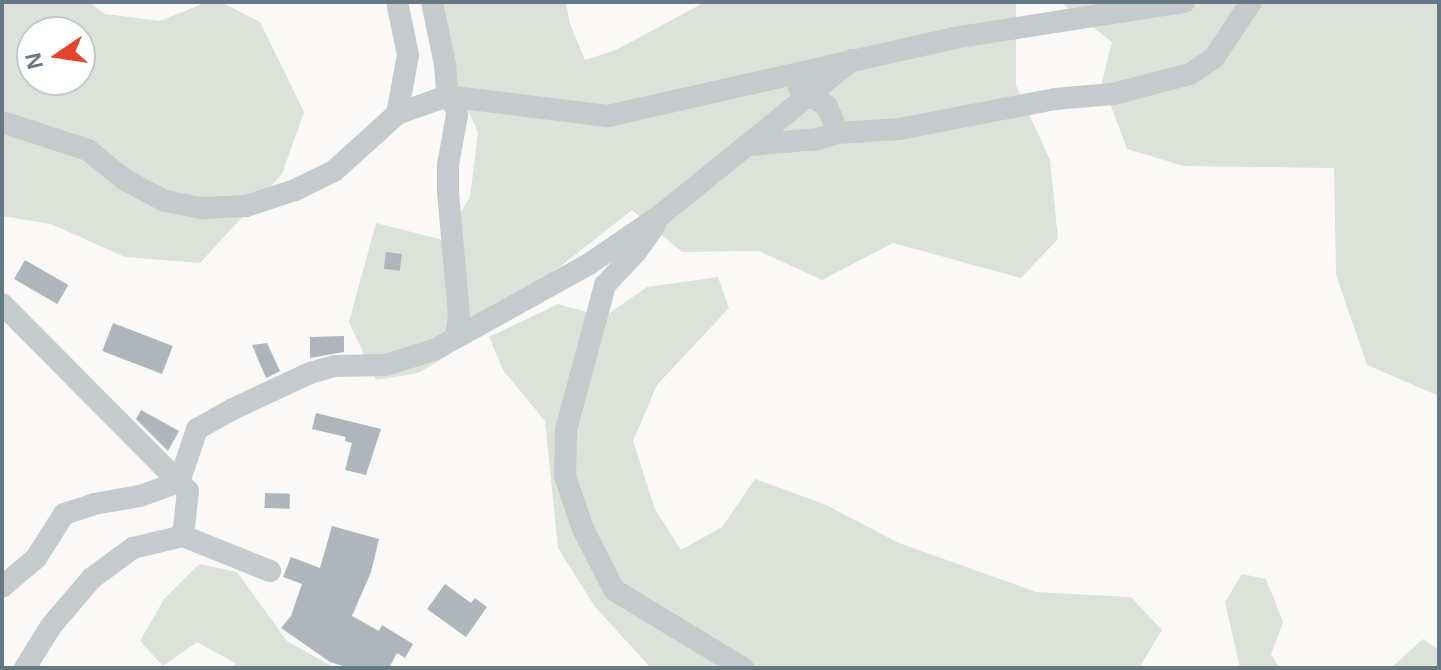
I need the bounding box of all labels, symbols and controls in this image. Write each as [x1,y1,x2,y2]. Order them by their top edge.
north arrow [16,16,96,96]
text: N [20,51,48,72]

